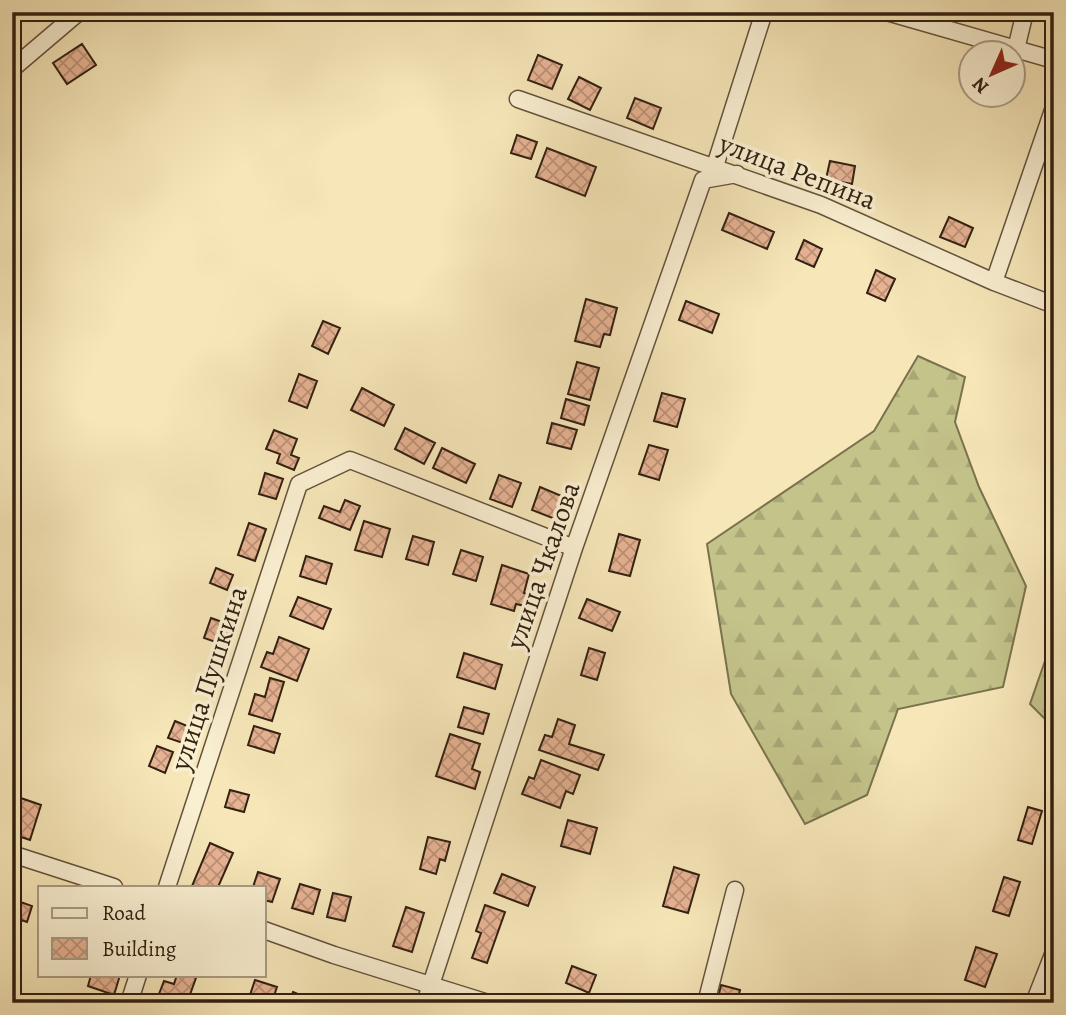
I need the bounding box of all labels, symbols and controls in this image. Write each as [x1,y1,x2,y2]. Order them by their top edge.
north arrow [958,38,1028,108]
text: N [966,71,995,99]
street label: улица Репина [713,124,882,219]
street label: улица Чкалова [496,476,589,655]
street label: улица Пушкина [161,581,257,776]
legend [38,886,266,976]
text: Road [102,899,146,927]
text: Building [102,935,177,963]

